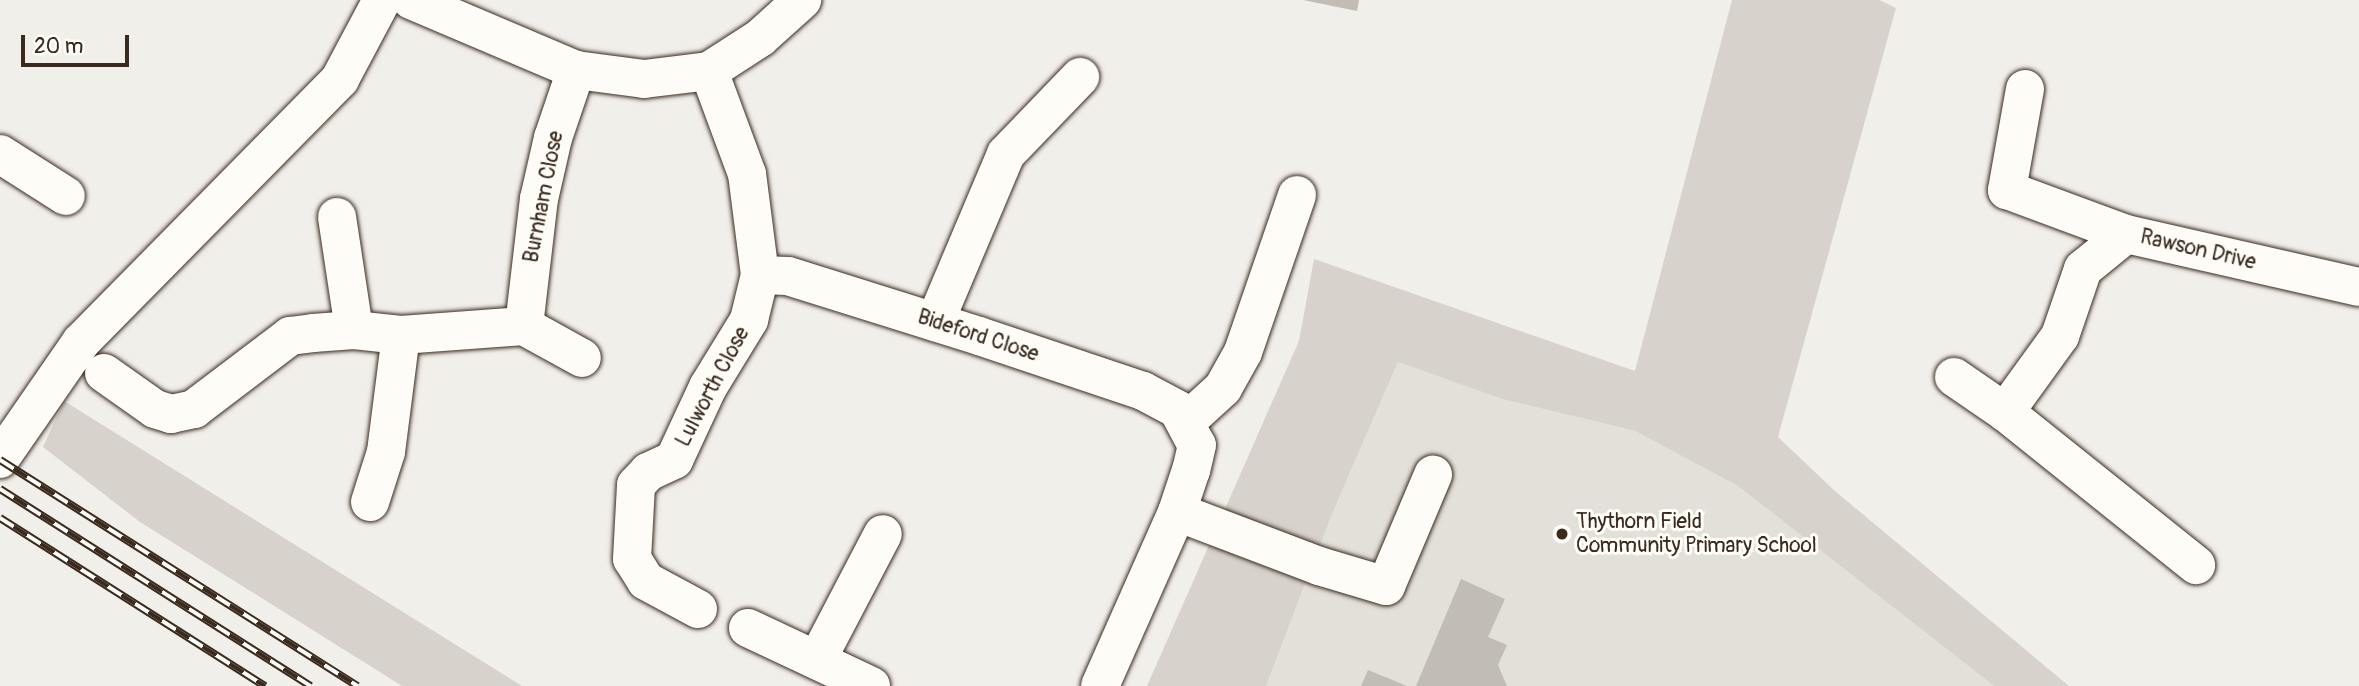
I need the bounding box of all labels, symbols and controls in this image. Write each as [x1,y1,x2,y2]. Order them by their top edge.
scale bar [24,21,133,65]
text: 20 m [34,33,83,60]
street label: Burnham Close [519,129,569,265]
street label: Rawson Drive [2138,224,2258,276]
street label: Bideford Close [914,305,1042,367]
street label: Lulworth Close [671,323,755,451]
place label: Thythorn Field Community Primary School [1576,509,1817,559]
marker: Thythorn Field Community Primary School [1554,526,1570,542]

